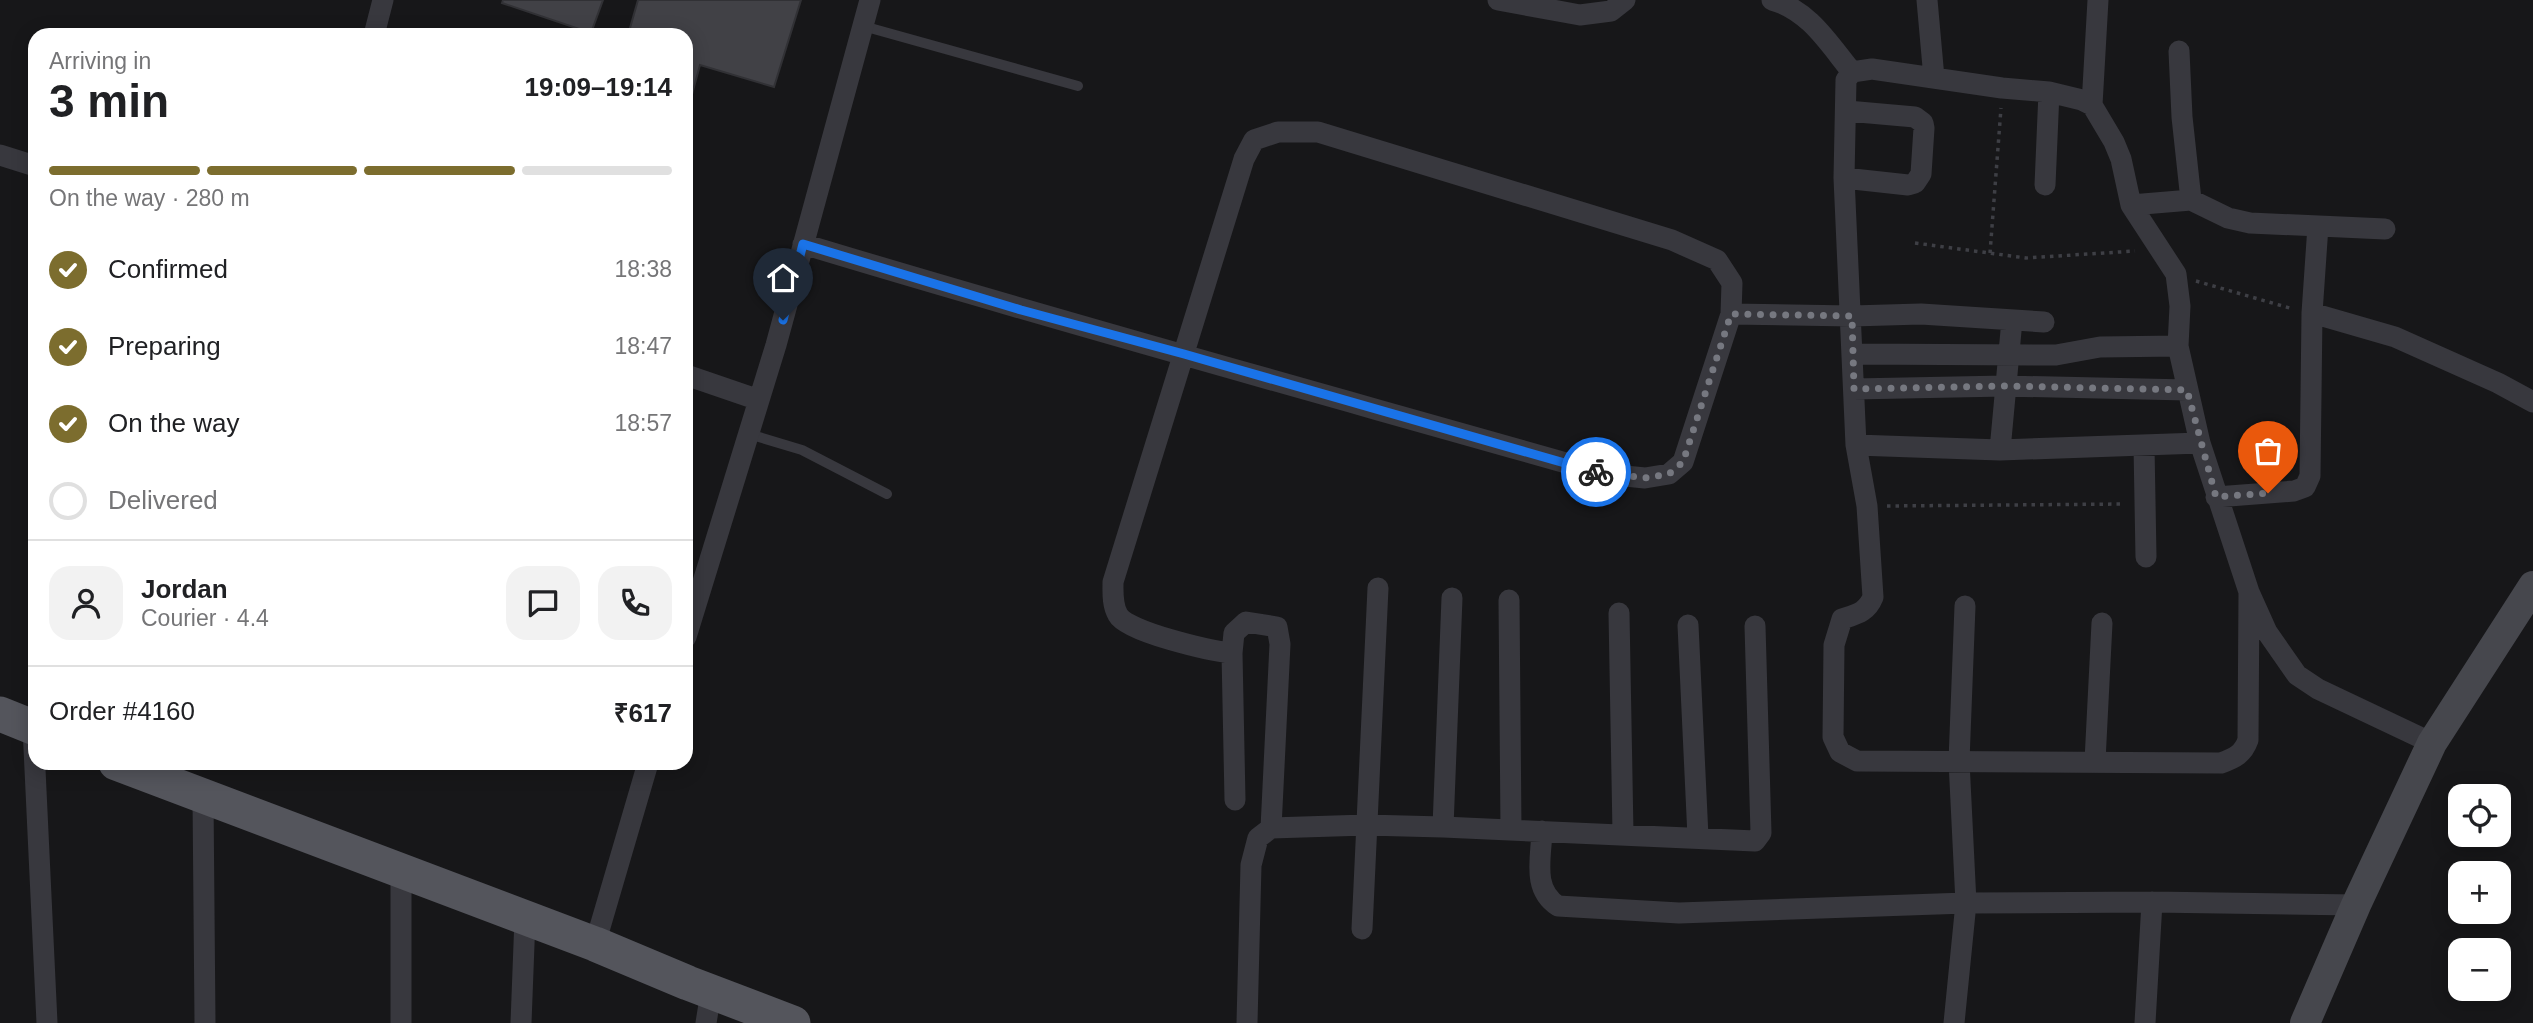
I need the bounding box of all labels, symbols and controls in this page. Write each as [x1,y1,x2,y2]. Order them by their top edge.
text: Arriving in [49,48,151,74]
text: 19:09–19:14 [525,72,672,102]
text: 3 min [49,75,169,127]
text: On the way · 280 m [49,185,250,211]
pin [753,248,813,320]
icon: check [49,251,87,289]
text: Confirmed [108,254,228,284]
text: 18:38 [614,256,672,282]
icon: home [764,259,802,297]
icon: check [49,328,87,366]
text: Preparing [108,331,221,361]
text: 18:47 [614,333,672,359]
icon: check [49,405,87,443]
text: On the way [108,408,240,438]
text: 18:57 [614,410,672,436]
pin [2238,421,2298,493]
icon: bag [2249,432,2287,470]
courier [1561,437,1631,507]
icon: bike [1577,453,1615,491]
text: Delivered [108,485,218,515]
button: person [49,566,123,640]
button: chat [506,566,580,640]
button: phone [598,566,672,640]
text: Jordan [141,574,228,604]
text: Courier · 4.4 [141,605,269,631]
text: Order #4160 [49,696,195,726]
text: ₹617 [614,698,672,728]
map controls [2448,784,2511,1001]
button: locate [2448,784,2511,847]
button: + [2448,861,2511,924]
button: − [2448,938,2511,1001]

